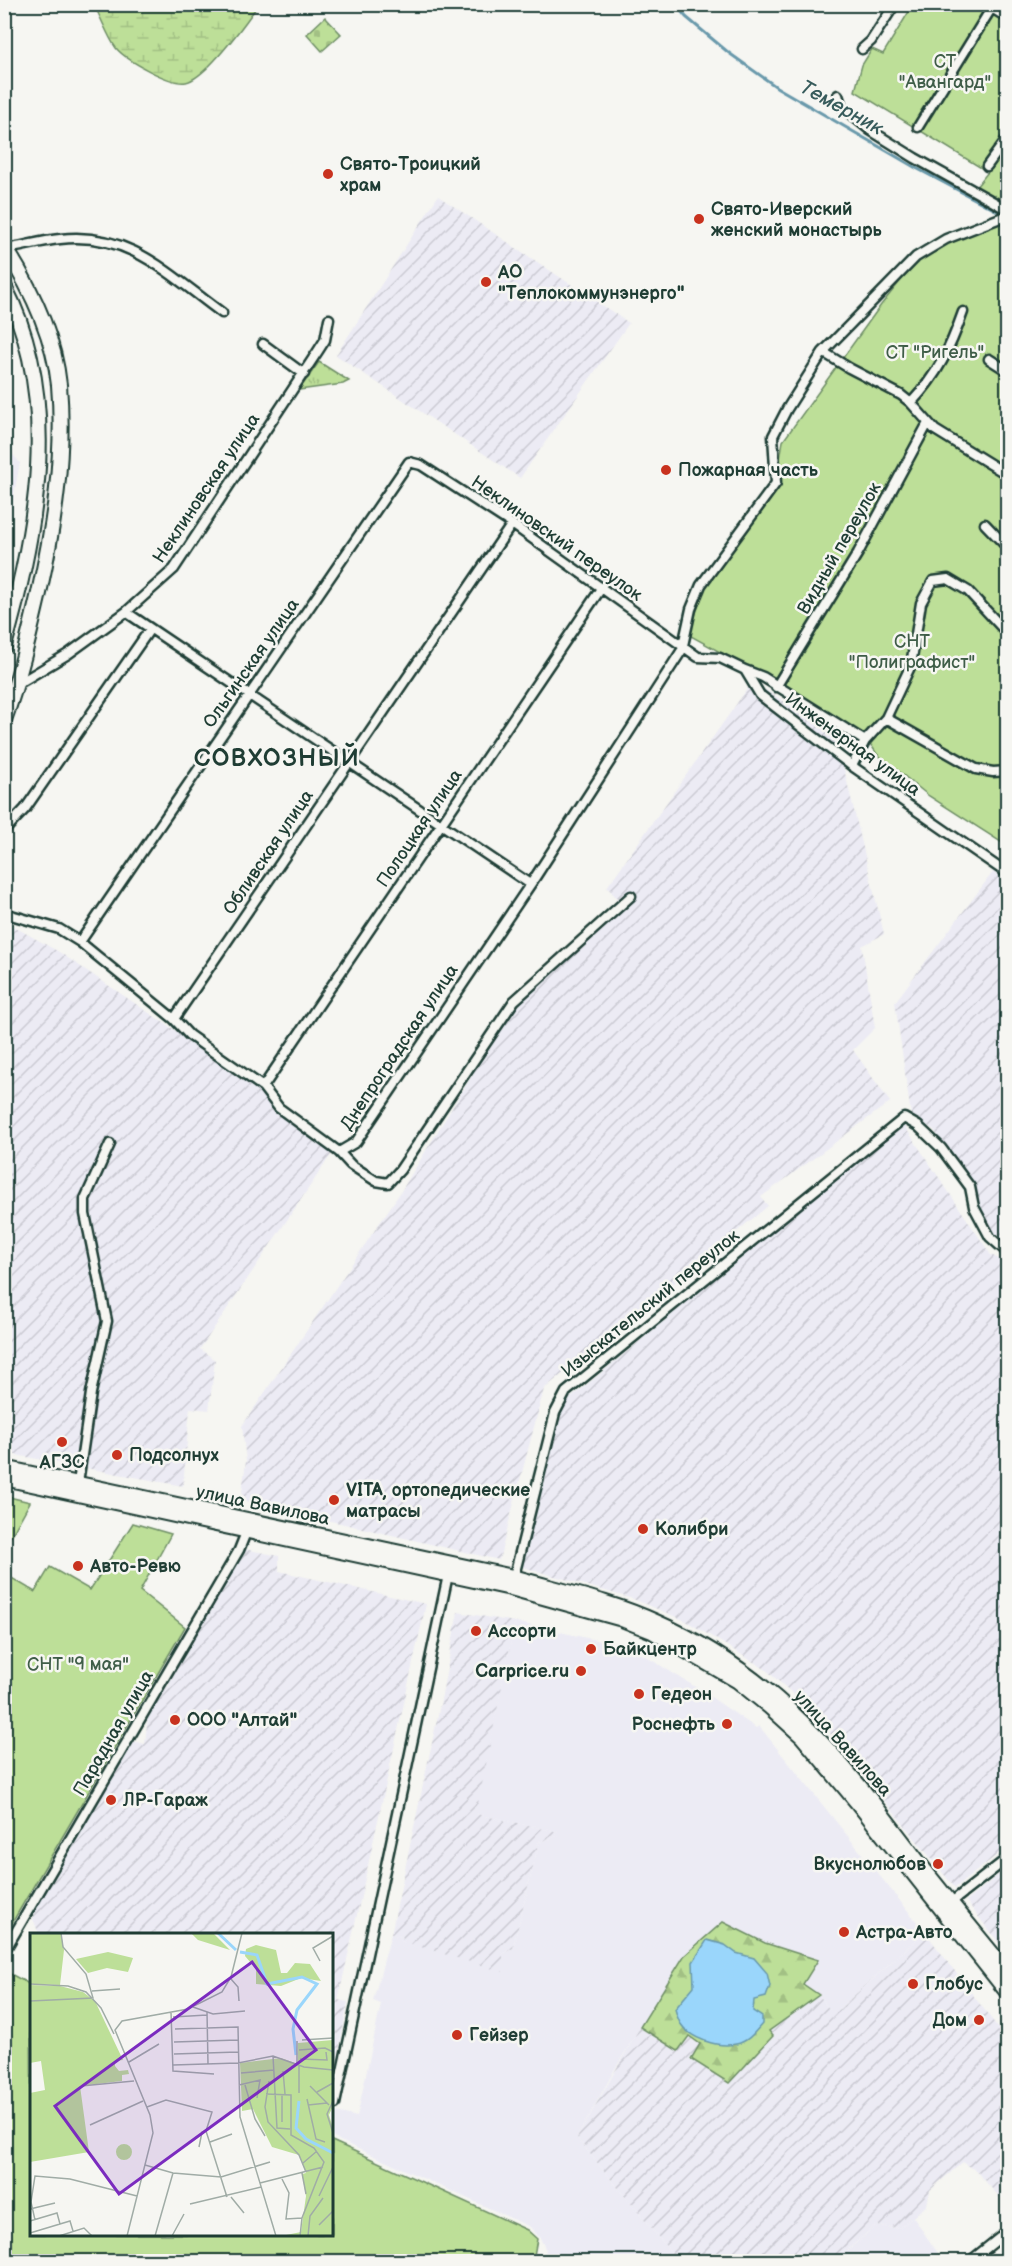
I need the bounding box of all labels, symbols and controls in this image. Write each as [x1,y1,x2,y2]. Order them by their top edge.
park label: СТ "Авангард" [899,51,991,93]
water label: Темерник [796,75,888,141]
place label: Свято-Троицкий храм [340,154,481,196]
marker: Свято-Троицкий храм [321,167,335,181]
place label: Свято-Иверский женский монастырь [711,199,883,241]
marker: Свято-Иверский женский монастырь [692,212,706,226]
place label: АО "Теплокоммунэнерго" [497,262,684,304]
marker: АО "Теплокоммунэнерго" [479,275,493,289]
park label: СТ "Ригель" [886,342,984,363]
street label: Неклиновская улица [149,409,264,567]
place label: Пожарная часть [678,460,819,481]
marker: Пожарная часть [659,463,673,477]
street label: Неклиновский переулок [467,471,647,606]
street label: Видный переулок [793,478,886,618]
street label: Ольгинская улица [199,594,304,732]
park label: СНТ "Полиграфист" [849,631,975,673]
street label: Инженерная улица [781,688,925,801]
district label: СОВХОЗНЫЙ [194,742,360,773]
street label: Полоцкая улица [372,765,467,891]
street label: Обливская улица [219,786,318,919]
street label: Днепроградская улица [336,960,463,1134]
street label: Изыскательский переулок [557,1225,744,1382]
marker: АГЗС [55,1435,69,1449]
place label: Подсолнух [129,1445,219,1466]
marker: Подсолнух [110,1448,124,1462]
place label: АГЗС [39,1452,85,1473]
place label: VITA, ортопедические матрасы [346,1480,530,1522]
street label: улица Вавилова [194,1481,332,1530]
marker: VITA, ортопедические матрасы [327,1493,341,1507]
place label: Колибри [655,1519,728,1540]
marker: Колибри [636,1522,650,1536]
place label: Авто-Ревю [89,1556,181,1577]
marker: Авто-Ревю [71,1559,85,1573]
place label: Ассорти [487,1621,556,1642]
marker: Ассорти [469,1624,483,1638]
place label: Байкцентр [603,1639,697,1660]
marker: Байкцентр [584,1642,598,1656]
park label: СНТ "9 мая" [27,1654,129,1675]
place label: Carprice.ru [475,1661,569,1682]
marker: Carprice.ru [574,1664,588,1678]
street label: Парадная улица [69,1666,158,1800]
place label: Гедеон [651,1684,712,1705]
street label: улица Вавилова [789,1686,896,1801]
marker: Гедеон [632,1687,646,1701]
place label: ООО "Алтай" [187,1710,297,1731]
marker: ООО "Алтай" [168,1713,182,1727]
place label: Роснефть [631,1714,716,1735]
marker: Роснефть [720,1717,734,1731]
place label: ЛР-Гараж [122,1790,208,1811]
marker: ЛР-Гараж [104,1793,118,1807]
place label: Вкуснолюбов [813,1854,926,1875]
marker: Вкуснолюбов [931,1857,945,1871]
place label: Астра-Авто [855,1922,953,1943]
marker: Астра-Авто [837,1925,851,1939]
inset map [30,1933,333,2236]
place label: Глобус [925,1974,983,1995]
marker: Глобус [906,1977,920,1991]
place label: Дом [932,2010,967,2031]
marker: Дом [972,2013,986,2027]
place label: Гейзер [469,2025,529,2046]
marker: Гейзер [450,2028,464,2042]

